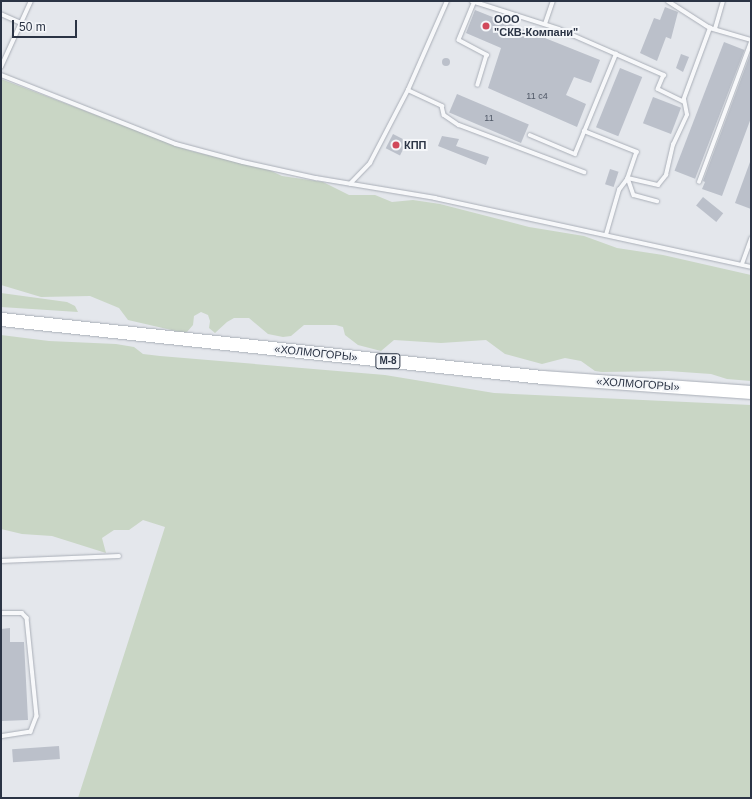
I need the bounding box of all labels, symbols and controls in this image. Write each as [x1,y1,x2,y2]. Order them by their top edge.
scale bar [14,12,79,38]
place label: ООО "СКВ-Компани" [494,13,578,39]
text: 50 m [19,20,46,34]
marker: ООО "СКВ-Компани" [481,21,491,31]
house number: 11 с4 [526,91,548,101]
house number: 11 [484,113,494,123]
place label: КПП [404,138,427,152]
marker: КПП [391,140,401,150]
street label: «ХОЛМОГОРЫ» [274,342,358,364]
road number: М-8 [375,353,401,369]
street label: «ХОЛМОГОРЫ» [596,375,680,393]

